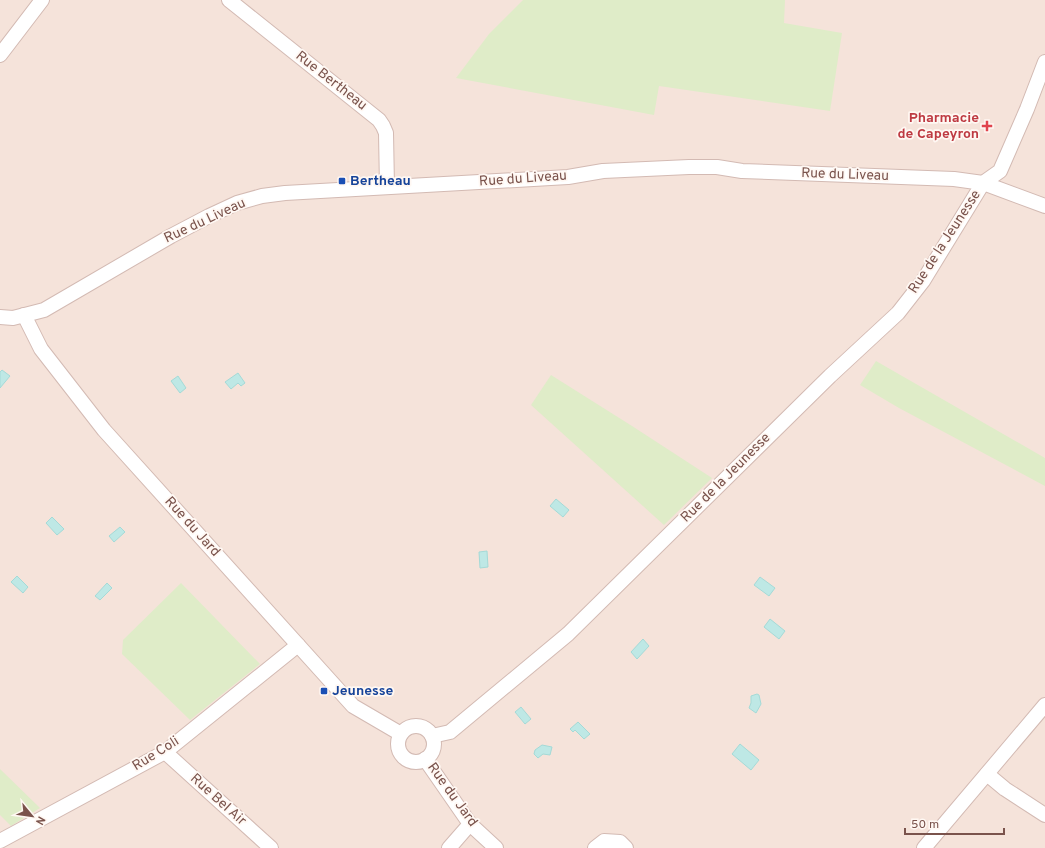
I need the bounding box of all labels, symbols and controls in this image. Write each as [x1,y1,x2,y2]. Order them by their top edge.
street label: Rue Bertheau [292,48,370,114]
place label: Pharmacie de Capeyron [898,110,979,143]
marker: Pharmacie de Capeyron [982,121,992,131]
street label: Rue du Liveau [801,165,889,185]
street label: Rue du Liveau [479,167,567,191]
place label: Bertheau [350,173,411,190]
marker: Bertheau [337,176,347,186]
street label: Rue de la Jeunesse [905,187,985,297]
street label: Rue du Liveau [162,195,248,247]
street label: Rue de la Jeunesse [678,430,774,526]
street label: Rue du Jard [161,493,223,561]
place label: Jeunesse [332,683,394,700]
marker: Jeunesse [319,686,329,696]
street label: Rue Coli [129,733,183,775]
street label: Rue du Jard [423,760,481,830]
street label: Rue Bel Air [186,770,250,830]
north arrow [12,796,52,836]
scale bar [905,810,1004,836]
text: N [32,814,48,827]
text: 50 m [911,817,939,833]

